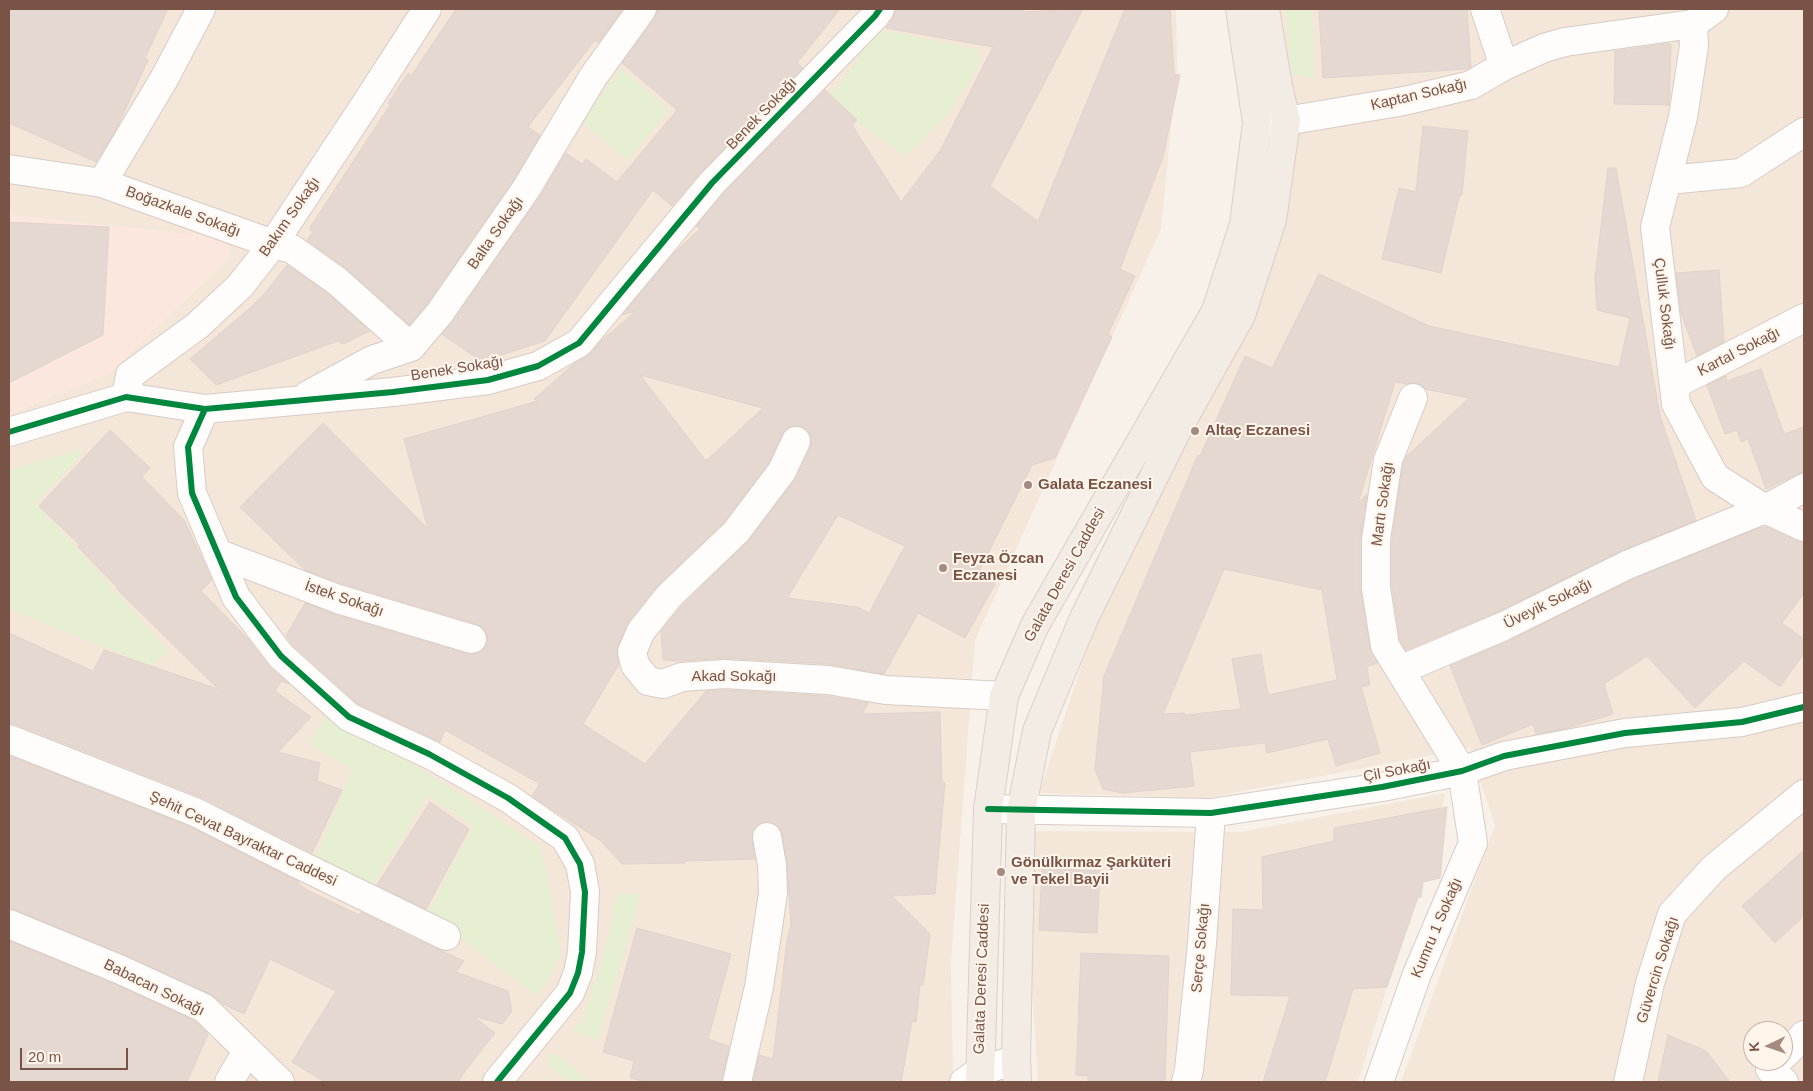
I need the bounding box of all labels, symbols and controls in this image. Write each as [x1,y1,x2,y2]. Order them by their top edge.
street label: Benek Sokağı [723,74,801,154]
street label: Kaptan Sokağı [1369,75,1469,115]
street label: Bakım Sokağı [256,174,324,260]
street label: Boğazkale Sokağı [123,183,243,241]
street label: Balta Sokağı [464,193,528,273]
street label: Çulluk Sokağı [1649,257,1679,351]
street label: Kartal Sokağı [1695,324,1783,380]
street label: Benek Sokağı [409,353,505,385]
place label: Altaç Eczanesi [1205,422,1310,440]
marker: Altaç Eczanesi [1189,425,1201,437]
street label: Martı Sokağı [1368,461,1398,547]
place label: Galata Eczanesi [1038,476,1152,494]
marker: Galata Eczanesi [1022,479,1034,491]
street label: Galata Deresi Caddesi [1021,505,1109,645]
place label: Feyza Özcan Eczanesi [953,550,1044,585]
marker: Feyza Özcan Eczanesi [937,562,949,574]
street label: Üveyik Sokağı [1501,575,1595,633]
street label: İstek Sokağı [302,577,386,621]
street label: Akad Sokağı [691,668,777,686]
street label: Çil Sokağı [1362,756,1432,786]
street label: Şehit Cevat Bayraktar Caddesi [146,788,340,890]
place label: Gönülkırmaz Şarküteri ve Tekel Bayii [1011,854,1171,889]
marker: Gönülkırmaz Şarküteri ve Tekel Bayii [995,866,1007,878]
street label: Kumru 1 Sokağı [1408,875,1466,981]
street label: Serçe Sokağı [1188,902,1214,994]
street label: Galata Deresi Caddesi [970,903,994,1055]
street label: Güvercin Sokağı [1633,914,1683,1026]
street label: Babacan Sokağı [101,956,207,1020]
north arrow [1743,1021,1793,1071]
scale bar [22,1038,130,1070]
text: K [1746,1041,1762,1052]
text: 20 m [28,1048,61,1065]

